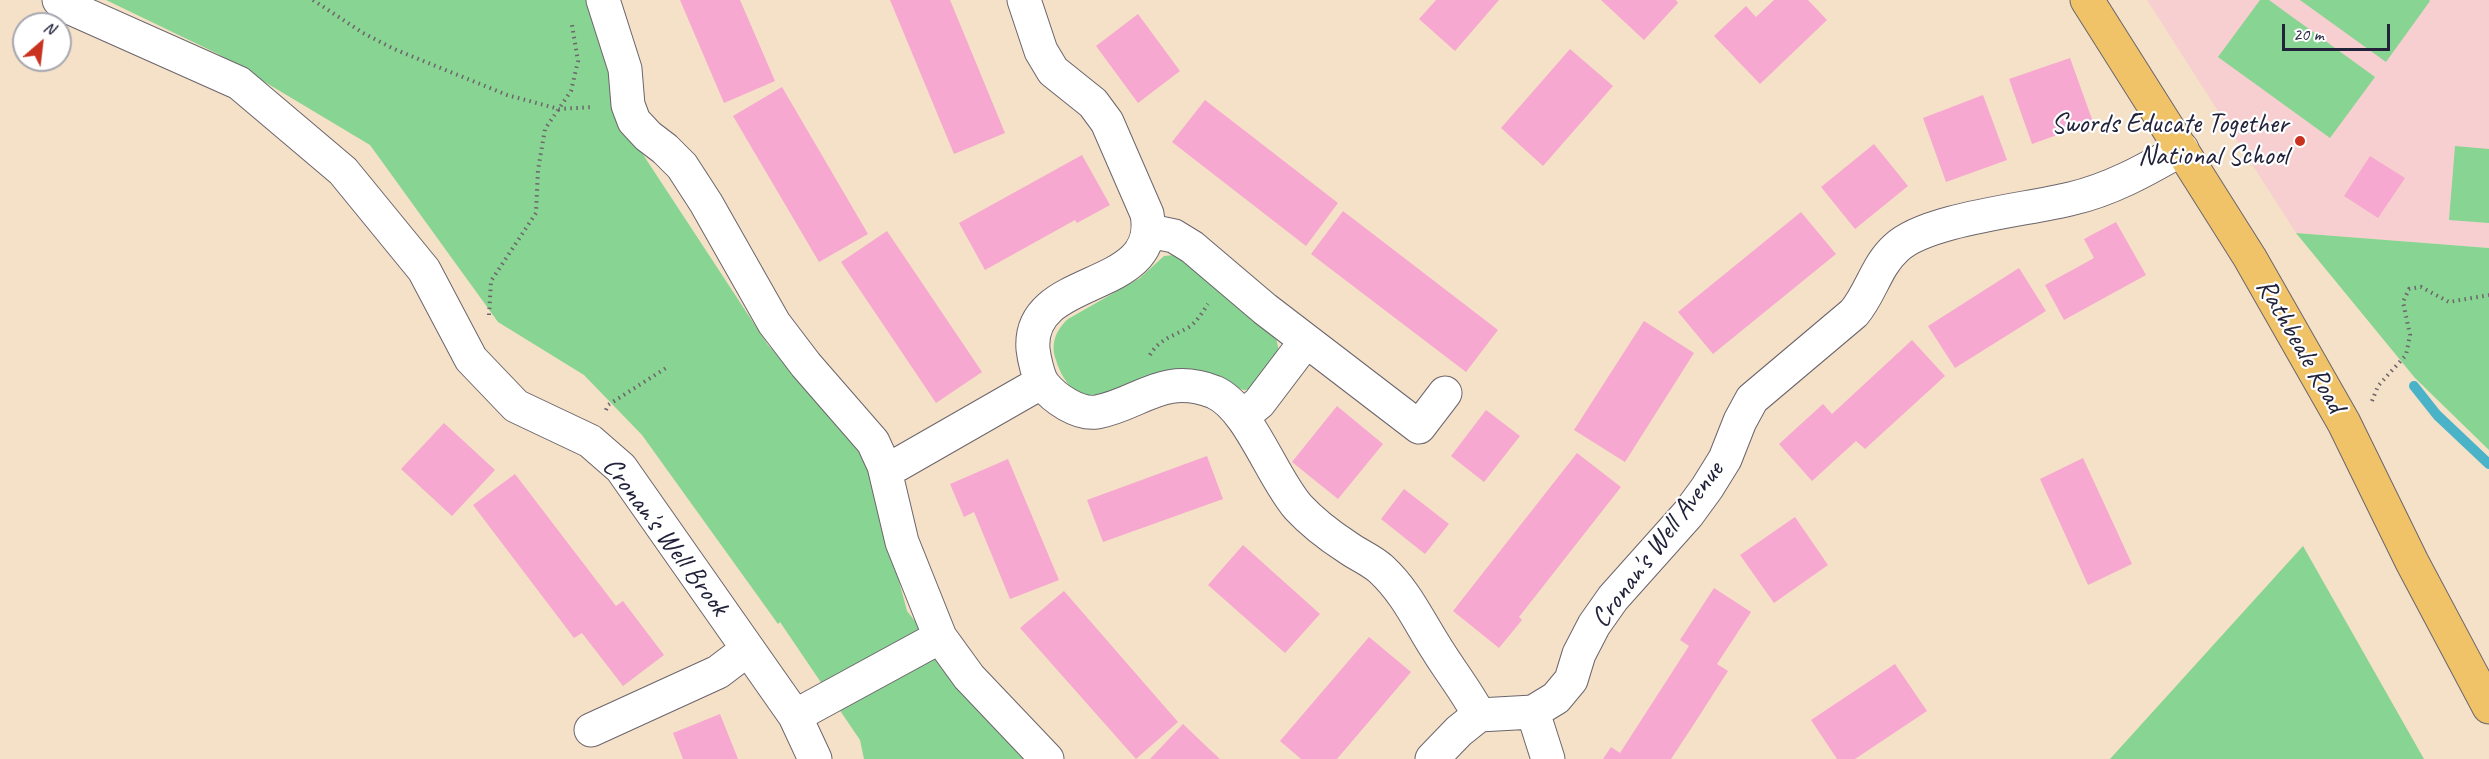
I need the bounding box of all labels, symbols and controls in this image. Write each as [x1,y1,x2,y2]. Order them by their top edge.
north arrow [12,12,72,72]
scale bar [2285,12,2393,50]
text: N [40,17,59,39]
text: 20 m [2293,23,2324,45]
place label: Swords Educate Together National School [2051,108,2288,174]
marker: Swords Educate Together National School [2293,134,2307,148]
street label: Rathbeale Road [2248,273,2352,419]
street label: Cronan's Well Brook [594,451,736,623]
street label: Cronan's Well Avenue [1585,455,1731,635]

